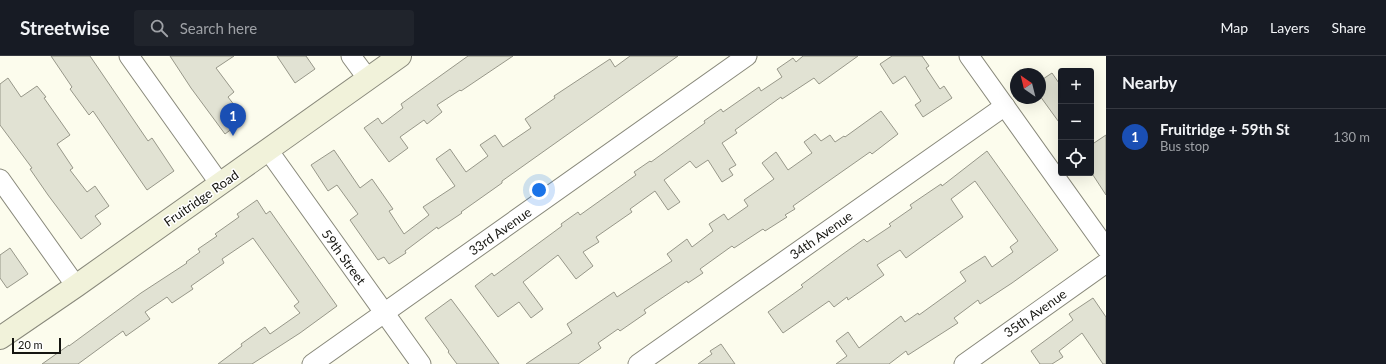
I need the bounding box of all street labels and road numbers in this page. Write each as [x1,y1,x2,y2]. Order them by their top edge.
street label: Fruitridge Road [161,166,241,230]
street label: 33rd Avenue [466,204,534,258]
street label: 34th Avenue [787,207,856,262]
street label: 59th Street [319,226,370,288]
street label: 35th Avenue [1001,285,1070,340]

